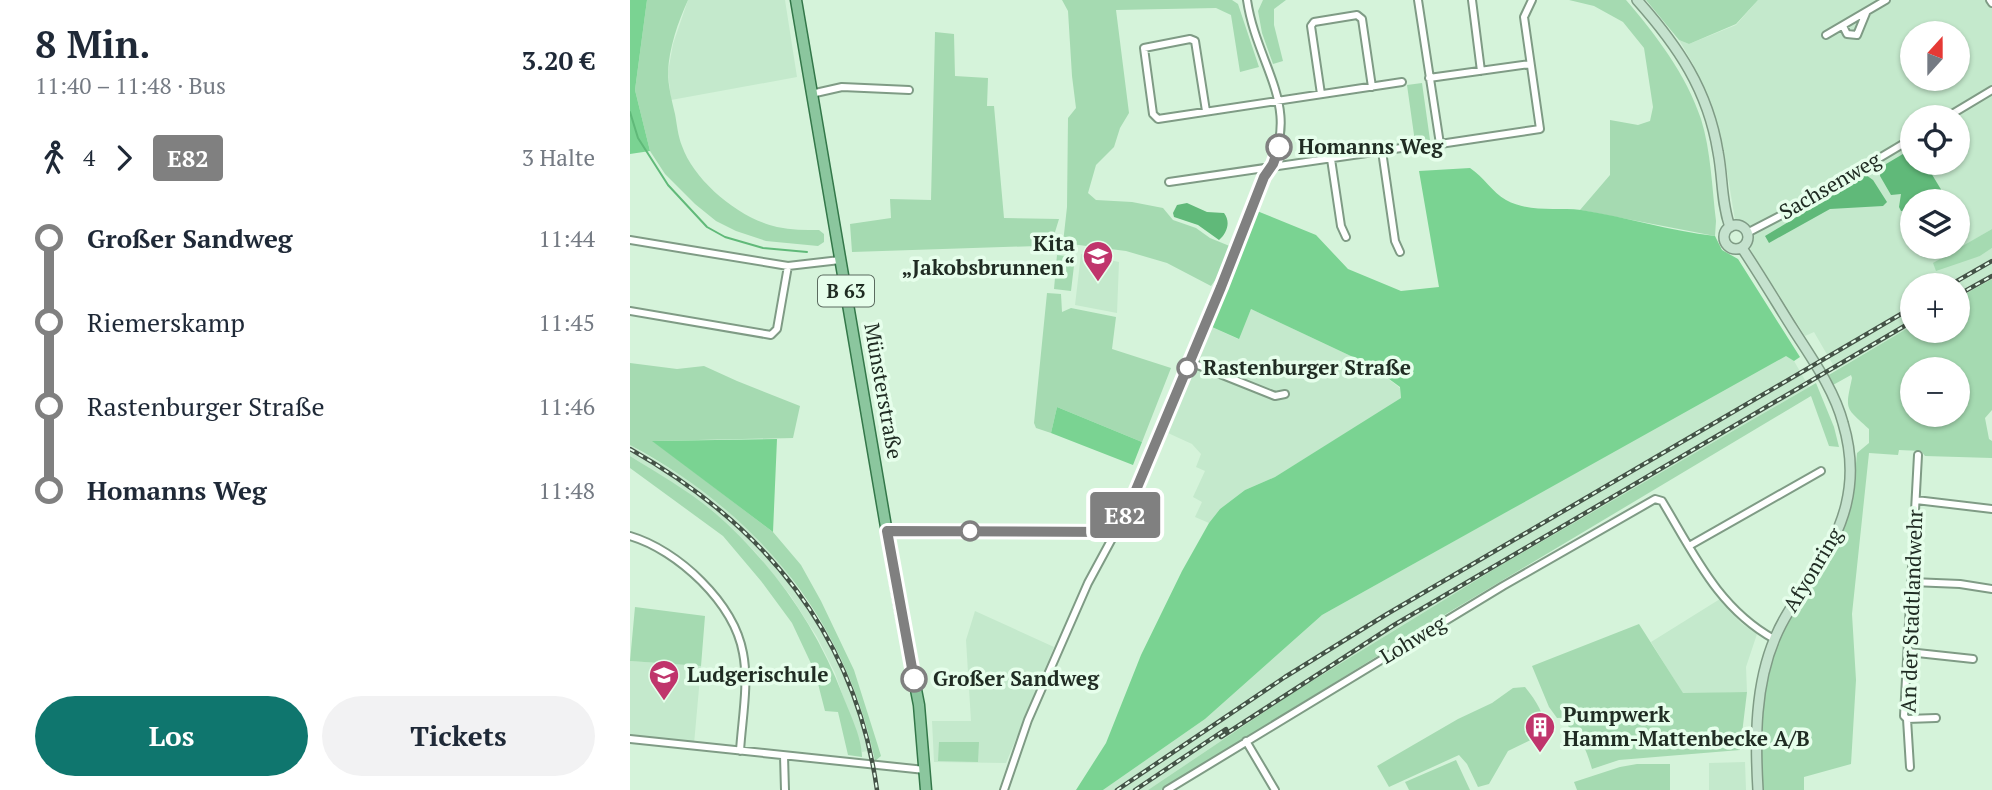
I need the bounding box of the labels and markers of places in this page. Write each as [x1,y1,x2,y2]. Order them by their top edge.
place label: Homanns Weg [1298,132,1444,160]
marker: Homanns Weg [1266,134,1292,160]
place label: Kita „Jakobsbrunnen“ [902,229,1075,281]
school or university icon: Kita „Jakobsbrunnen“ [1081,239,1115,283]
place label: Rastenburger Straße [1203,353,1411,381]
marker: Rastenburger Straße [1177,358,1197,378]
unlabelled marker [960,521,980,541]
school or university icon: Ludgerischule [647,658,681,702]
place label: Ludgerischule [687,660,828,688]
place label: Großer Sandweg [933,664,1100,692]
marker: Großer Sandweg [901,666,927,692]
place label: Pumpwerk Hamm-Mattenbecke A/B [1563,700,1810,752]
building icon: Pumpwerk Hamm-Mattenbecke A/B [1523,710,1557,754]

